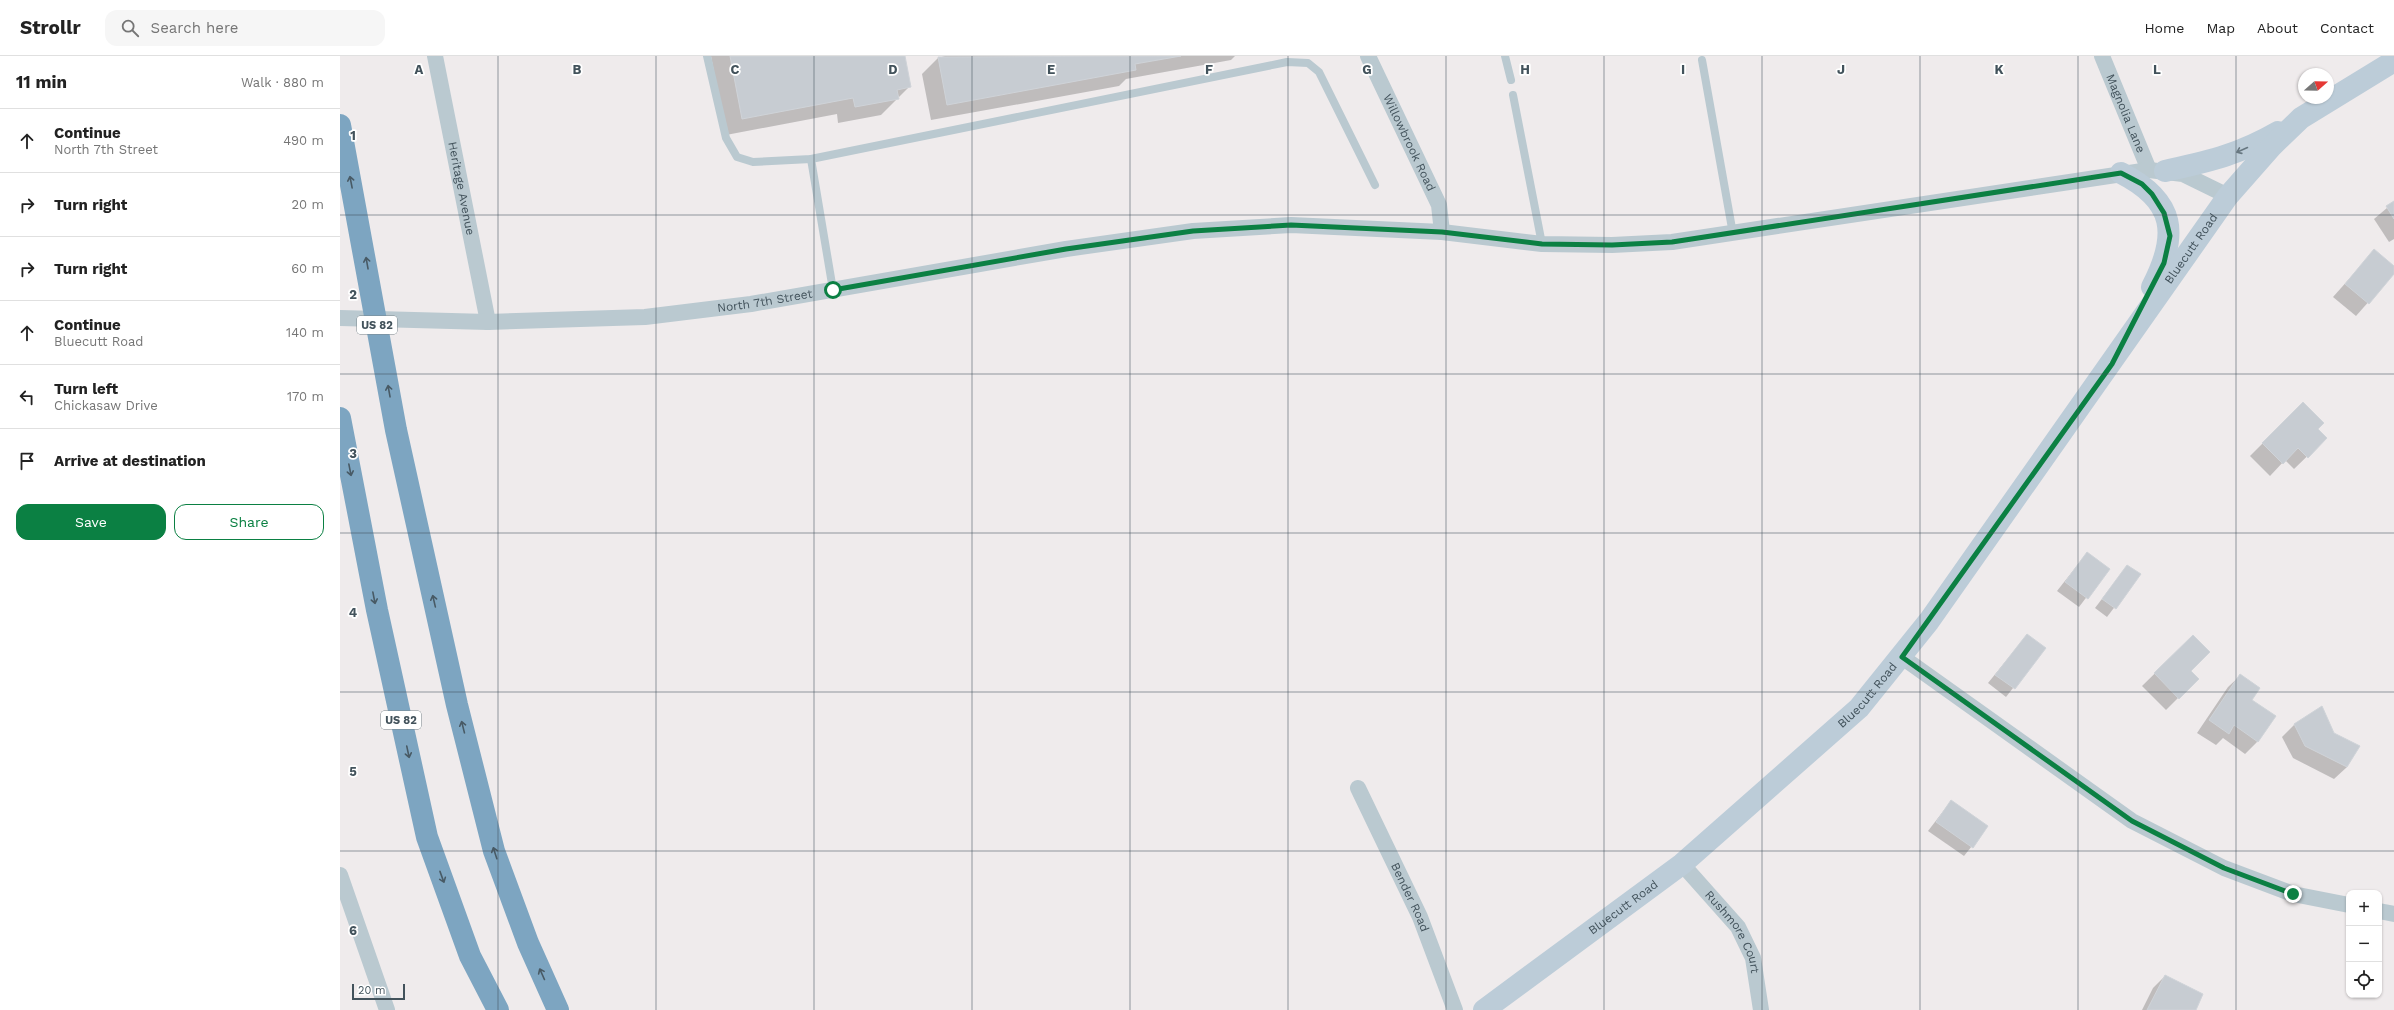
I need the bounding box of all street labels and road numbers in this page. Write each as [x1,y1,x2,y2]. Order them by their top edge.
street label: Magnolia Lane [2103,72,2148,155]
street label: Willowbrook Road [1380,92,1438,193]
street label: Heritage Avenue [445,140,478,236]
street label: Bluecutt Road [2162,211,2221,286]
street label: North 7th Street [716,286,813,315]
road number: US 82 [357,316,397,334]
street label: Bluecutt Road [1835,660,1900,731]
road number: US 82 [381,711,421,729]
street label: Bender Road [1388,860,1432,934]
street label: Bluecutt Road [1586,877,1661,938]
street label: Rushmore Court [1702,888,1762,974]

